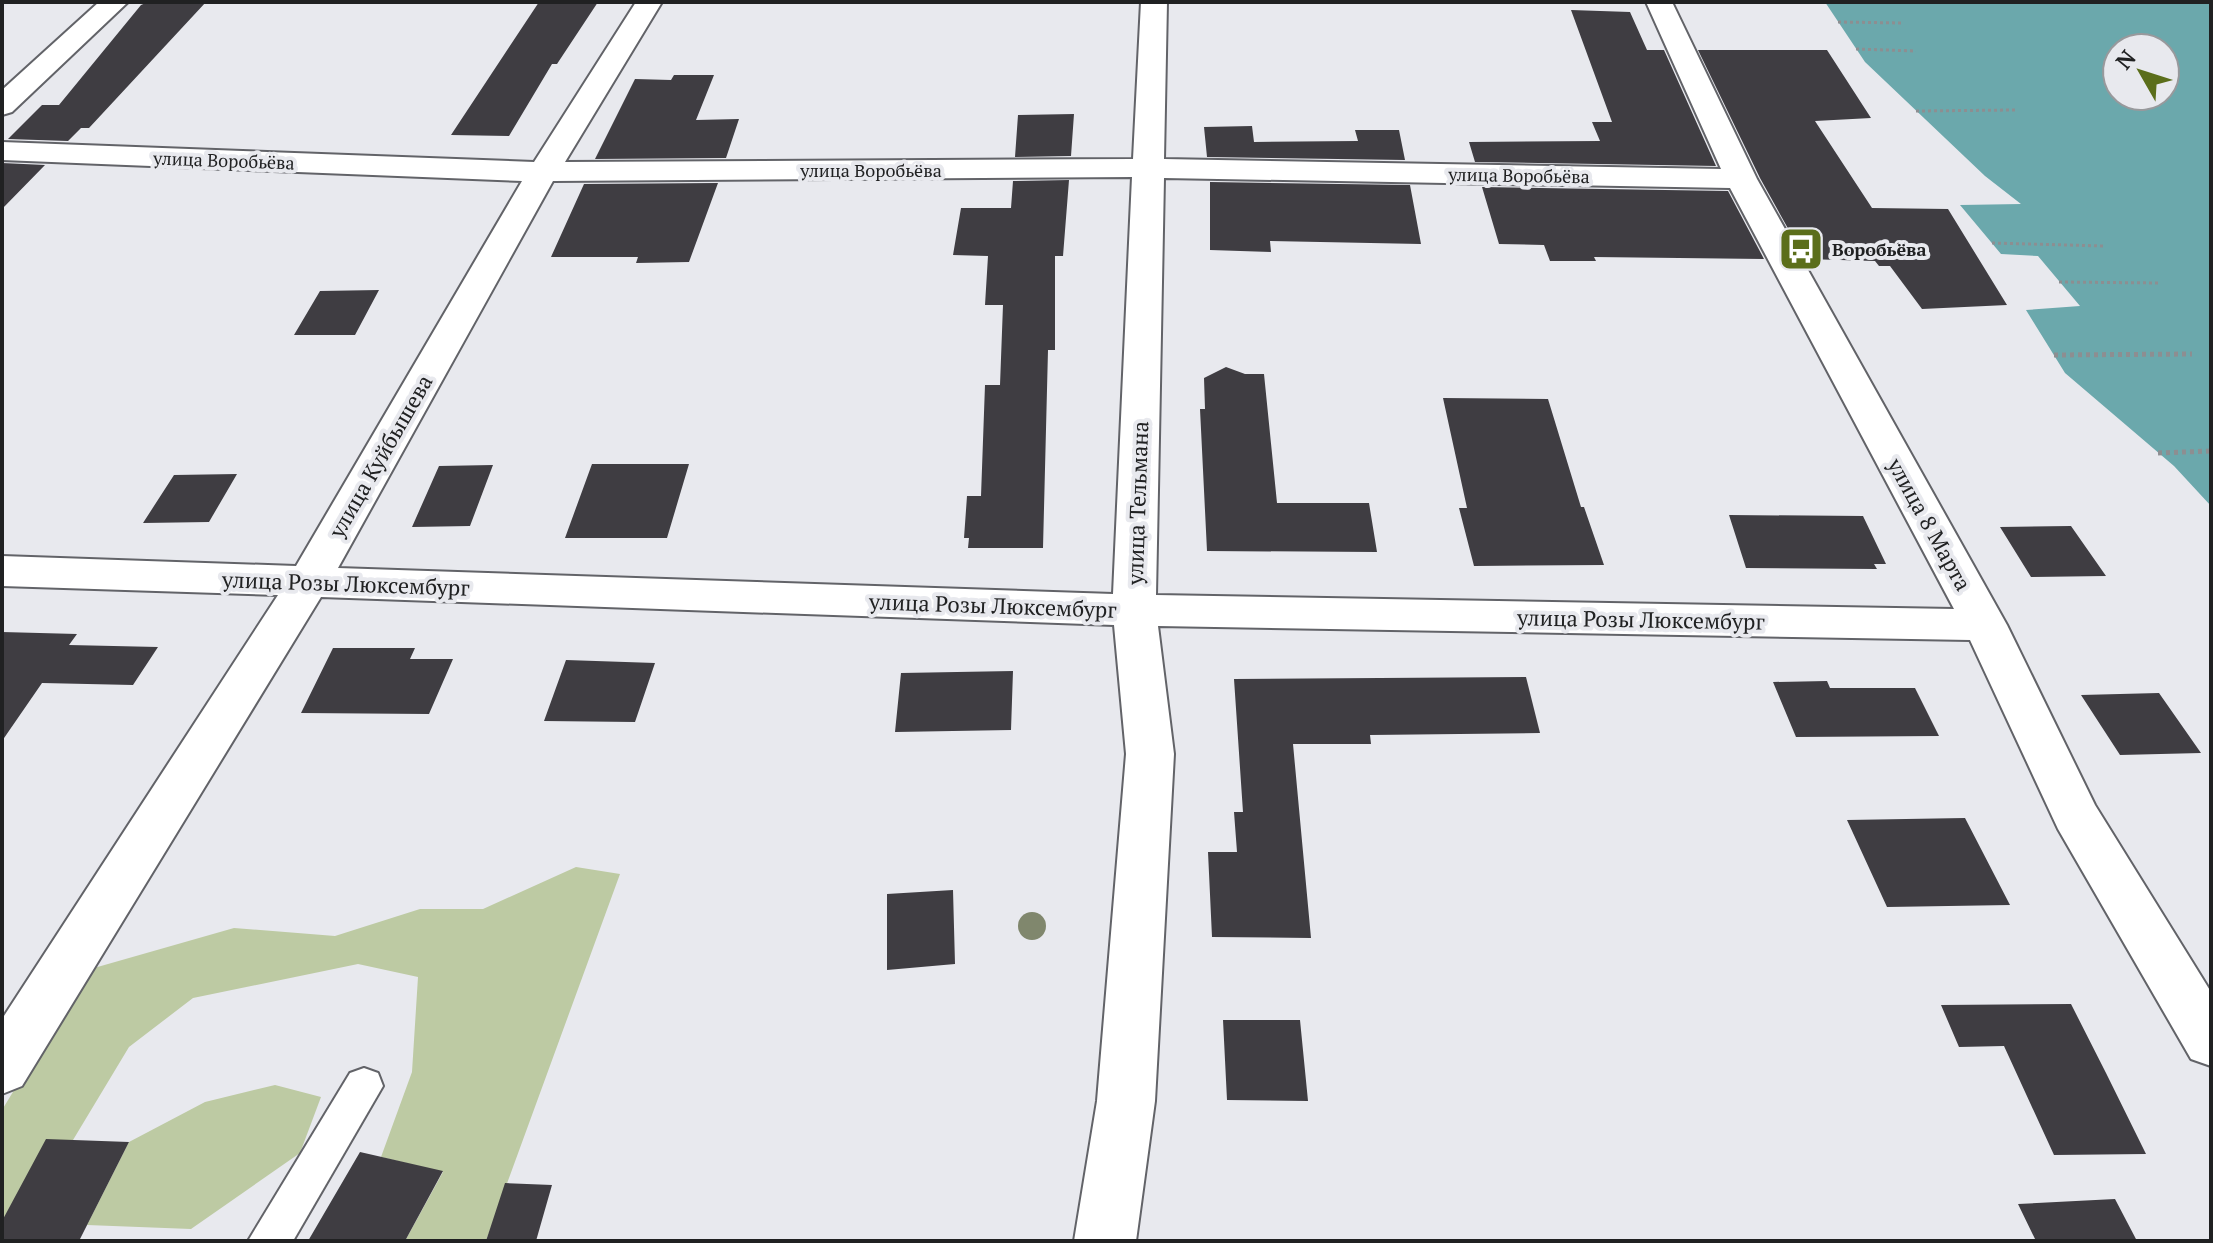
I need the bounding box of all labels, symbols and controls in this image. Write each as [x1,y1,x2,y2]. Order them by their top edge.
north arrow [2101,32,2181,112]
text: N [2109,43,2142,75]
street label: улица Воробьёва [152,146,295,174]
street label: улица Воробьёва [799,158,942,182]
street label: улица Воробьёва [1447,162,1590,188]
bus stop icon: Воробьёва [1777,225,1825,273]
place label: Воробьёва [1832,237,1926,261]
street label: улица Куйбышева [321,369,439,544]
street label: улица Тельмана [1120,421,1154,586]
street label: улица 8 Марта [1881,452,1978,595]
street label: улица Розы Люксембург [221,564,471,602]
street label: улица Розы Люксембург [868,586,1118,624]
street label: улица Розы Люксембург [1516,602,1766,636]

